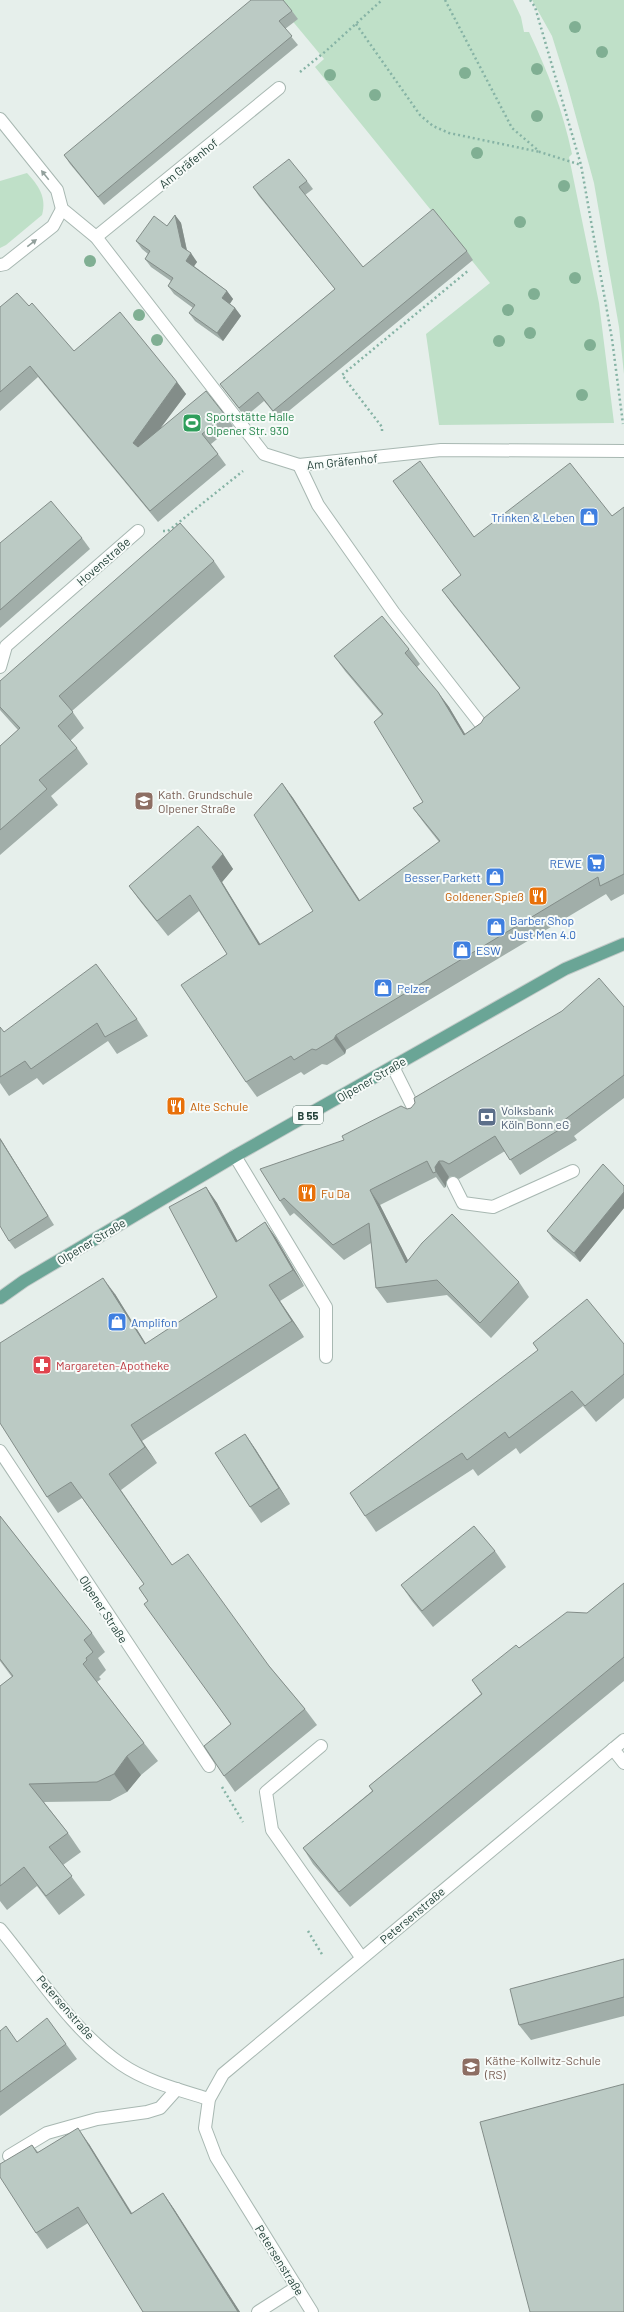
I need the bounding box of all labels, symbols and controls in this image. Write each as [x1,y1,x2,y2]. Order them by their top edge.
street label: Am Gräfenhof [156,135,220,191]
one-way arrow [41,169,49,180]
one-way arrow [26,238,37,247]
place label: Sportstätte Halle Olpener Str. 930 [206,409,295,437]
sports icon: Sportstätte Halle Olpener Str. 930 [181,412,203,434]
street label: Am Gräfenhof [306,450,378,472]
shop icon: Trinken & Leben [578,506,600,528]
place label: Trinken & Leben [491,510,575,524]
street label: Hovenstraße [73,534,133,588]
place label: Kath. Grundschule Olpener Straße [158,787,253,815]
school or university icon: Kath. Grundschule Olpener Straße [133,790,155,812]
supermarket icon: REWE [585,852,607,874]
place label: REWE [550,856,582,870]
shop icon: Besser Parkett [484,866,506,888]
place label: Besser Parkett [404,870,481,884]
restaurant icon: Goldener Spieß [527,885,549,907]
place label: Goldener Spieß [445,889,524,903]
place label: Barber Shop Just Men 4.0 [510,913,576,941]
shop icon: Barber Shop Just Men 4.0 [485,916,507,938]
shop icon: ESW [451,939,473,961]
place label: ESW [476,943,501,957]
shop icon: Pelzer [372,977,394,999]
place label: Pelzer [397,981,430,995]
street label: Olpener Straße [334,1054,408,1104]
restaurant icon: Alte Schule [165,1095,187,1117]
place label: Alte Schule [190,1099,248,1113]
place label: Volksbank Köln Bonn eG [501,1103,569,1131]
road number: B 55 [293,1106,323,1124]
bank icon: Volksbank Köln Bonn eG [476,1106,498,1128]
restaurant icon: Fu Da [296,1182,318,1204]
place label: Fu Da [321,1186,350,1200]
street label: Olpener Straße [54,1215,128,1267]
shop icon: Amplifon [106,1311,128,1333]
place label: Amplifon [131,1315,177,1329]
pharmacy icon: Margareten-Apotheke [31,1354,53,1376]
place label: Margareten-Apotheke [56,1358,169,1372]
street label: Olpener Straße [77,1573,131,1645]
street label: Petersenstraße [377,1884,447,1946]
street label: Petersenstraße [34,1972,98,2042]
place label: Käthe-Kollwitz-Schule (RS) [484,2053,601,2081]
school or university icon: Käthe-Kollwitz-Schule (RS) [460,2056,482,2078]
street label: Petersenstraße [253,2222,307,2298]

